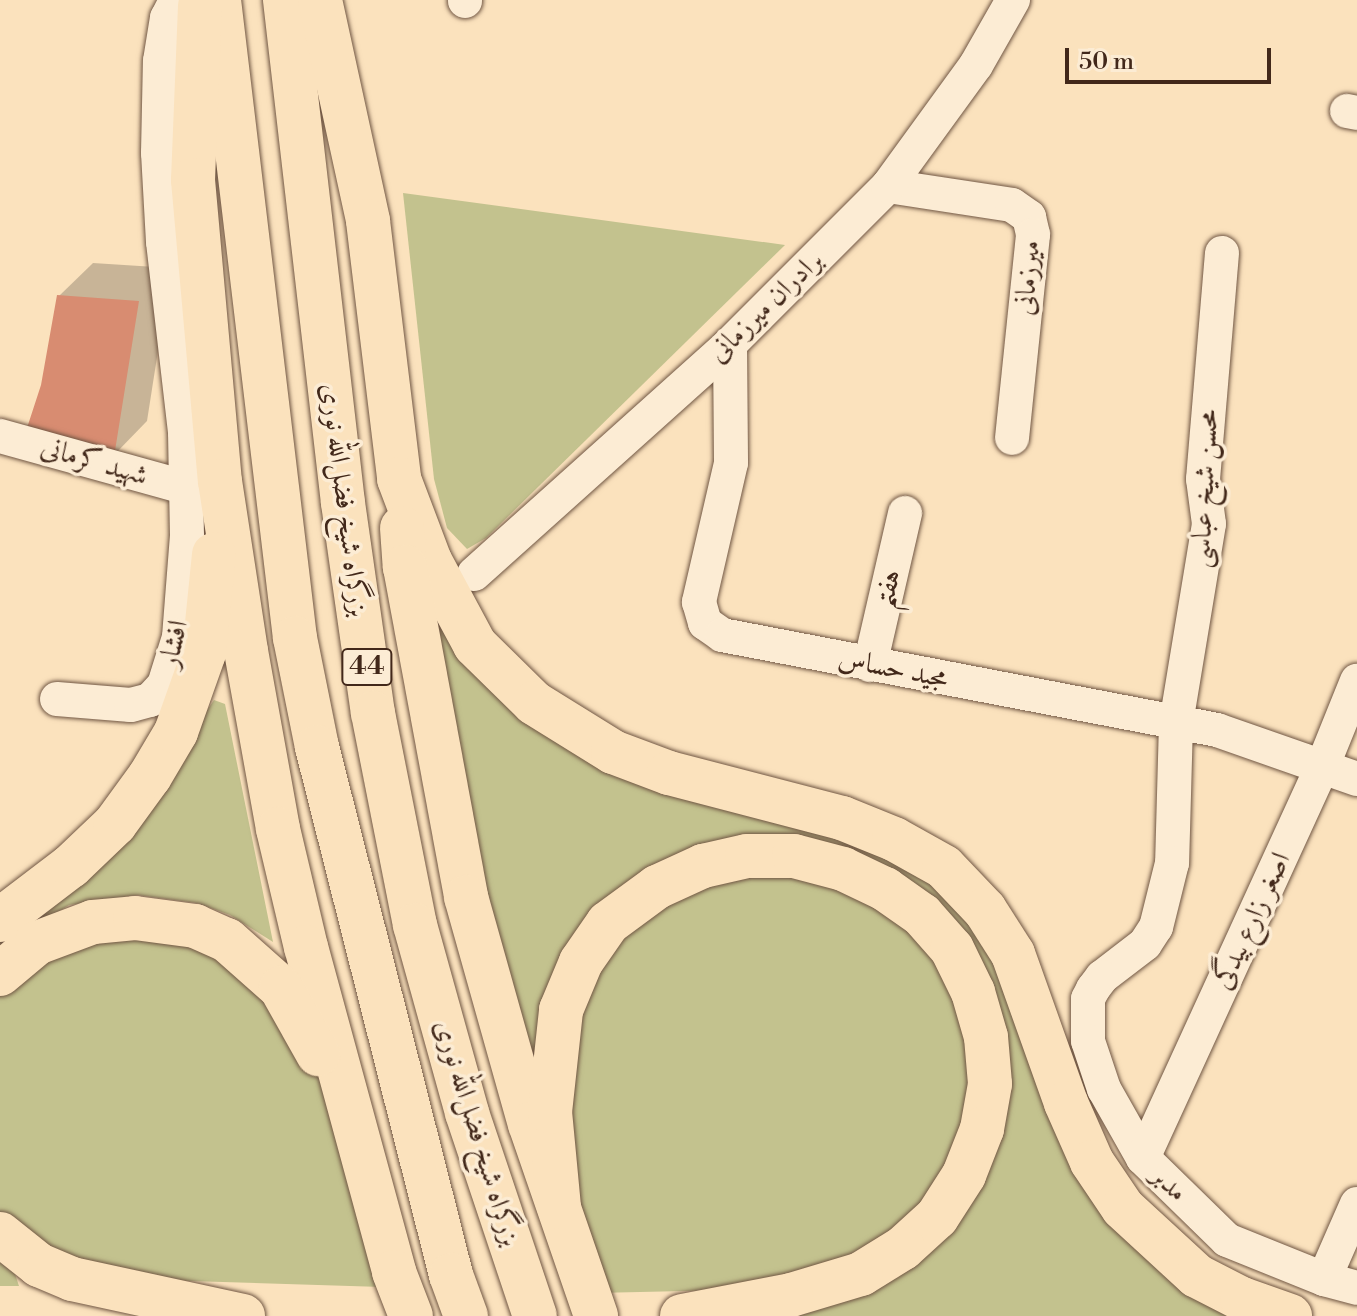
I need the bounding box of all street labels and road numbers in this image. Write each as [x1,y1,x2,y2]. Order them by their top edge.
street label: میرزمانی [1008,239,1048,317]
street label: برادران میرزمانی [702,244,830,370]
street label: بزرگراه شیخ فضل‌الله نوری [313,381,375,619]
street label: محسن شیخ عباسی [1184,409,1226,569]
street label: شهید کرمانی [37,431,151,493]
street label: هفتم [867,566,909,612]
street label: افشار [152,617,196,671]
street label: مجید حساس [835,642,951,696]
road number: 44 [341,645,393,689]
street label: اصغر زارع بیدگی [1206,847,1298,995]
street label: بزرگراه شیخ فضل‌الله نوری [427,1016,527,1250]
street label: مدبر [1144,1159,1194,1209]

